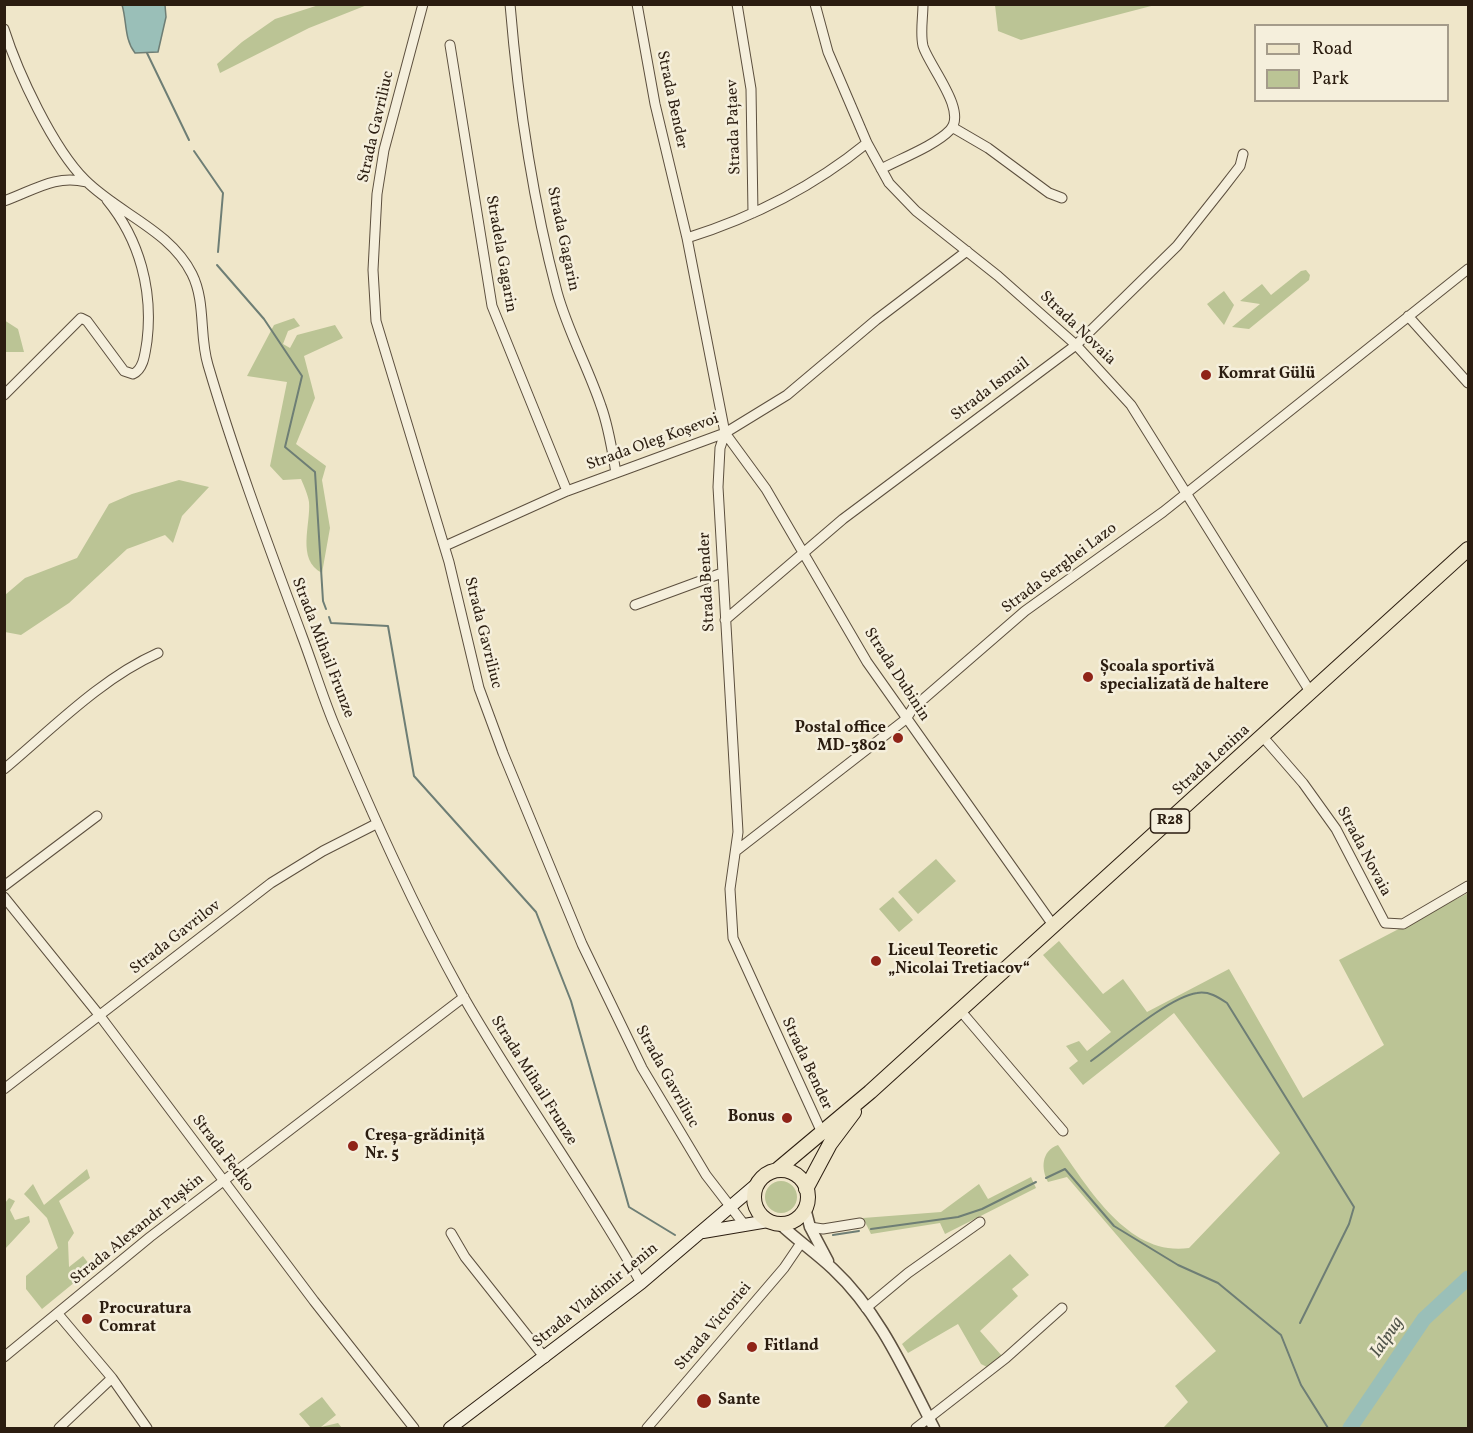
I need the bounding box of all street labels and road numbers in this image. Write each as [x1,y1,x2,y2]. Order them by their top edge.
street label: Strada Bender [651,49,691,151]
street label: Strada Gavriliuc [355,69,399,185]
street label: Strada Pațaev [724,79,746,175]
street label: Strada Gagarin [542,185,582,293]
street label: Stradela Gagarin [480,194,520,314]
street label: Strada Novaia [1035,288,1119,370]
street label: Strada Ismail [948,354,1034,426]
street label: Strada Oleg Koşevoi [584,410,722,476]
street label: Strada Serghei Lazo [999,519,1121,619]
street label: Strada Bender [696,532,720,632]
street label: Strada Mihail Frunze [286,575,358,721]
street label: Strada Gavriliuc [459,575,505,691]
street label: Strada Dubinin [859,625,933,725]
street label: Strada Lenina [1169,721,1255,801]
street label: Strada Novaia [1331,804,1395,900]
road number: R28 [1150,809,1190,833]
street label: Strada Gavrilov [127,897,225,979]
street label: Strada Mihail Frunze [485,1013,581,1149]
street label: Strada Bender [776,1015,836,1113]
street label: Strada Gavriliuc [630,1022,702,1132]
street label: Strada Fedko [187,1112,257,1196]
street label: Strada Alexandr Pușkin [67,1170,209,1290]
street label: Strada Vladimir Lenin [529,1239,663,1353]
street label: Strada Victoriei [672,1279,756,1375]

